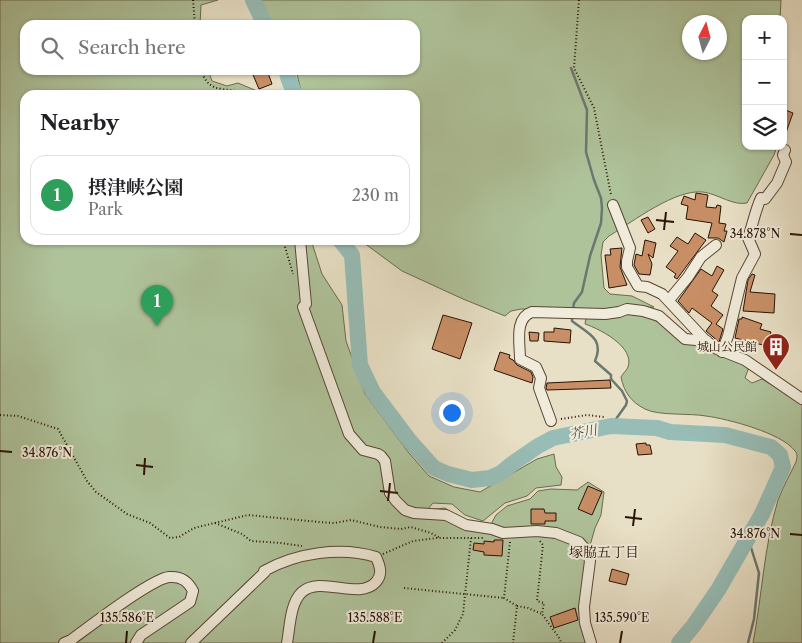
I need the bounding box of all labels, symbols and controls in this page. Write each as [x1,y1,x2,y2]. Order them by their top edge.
north arrow [682,15,727,60]
map controls [742,15,787,150]
button: + [742,15,787,60]
search box [20,20,420,75]
icon: search [38,34,66,62]
text: Search here [78,36,186,59]
button: − [742,60,787,105]
button: layers [742,105,787,150]
text: Nearby [40,110,119,135]
text: 摂津峡公園 [88,176,183,199]
text: 1 [53,185,61,205]
text: 230 m [352,185,399,205]
text: Park [88,199,123,219]
text: 34.878°N [730,226,780,241]
pin: 1 [141,285,173,326]
building icon: 城山公民館 [761,332,791,371]
place label: 城山公民館 [697,339,757,354]
your location [439,400,465,426]
water label: 芥川 [568,420,600,444]
text: 34.876°N [22,445,72,460]
text: 34.876°N [730,526,780,541]
district label: 塚脇五丁目 [569,543,639,561]
text: 135.586°E [100,610,154,625]
text: 135.588°E [348,610,402,625]
text: 135.590°E [595,610,649,625]

